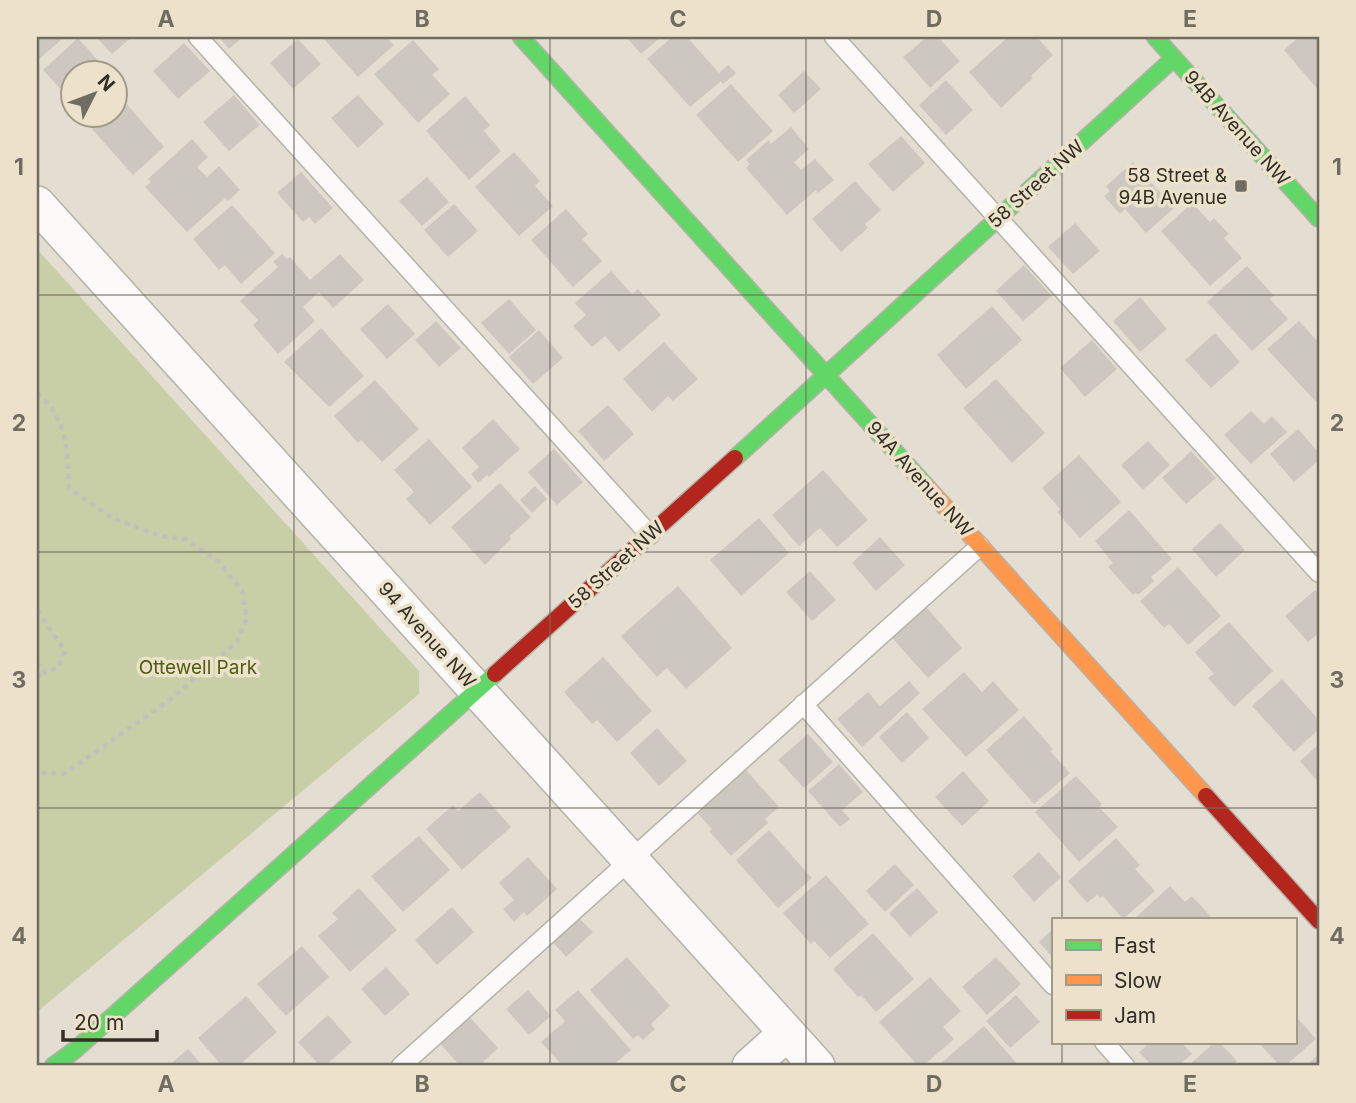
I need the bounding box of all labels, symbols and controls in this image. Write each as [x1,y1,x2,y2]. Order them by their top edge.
text: A [157,5,175,33]
text: B [414,5,430,33]
text: C [669,5,687,33]
text: D [926,5,942,33]
text: E [1183,5,1197,33]
north arrow [60,60,130,130]
street label: 94B Avenue NW [1179,66,1295,191]
text: N [93,70,120,96]
street label: 58 Street NW [983,135,1089,233]
text: 1 [14,153,24,181]
text: 1 [1332,153,1342,181]
place label: 58 Street & 94B Avenue [1118,164,1227,209]
marker: 58 Street & 94B Avenue [1233,178,1249,194]
text: 2 [12,409,26,437]
text: 2 [1330,409,1344,437]
street label: 94A Avenue NW [862,416,978,542]
street label: 58 Street NW [563,516,669,614]
street label: 94 Avenue NW [373,577,481,693]
park label: Ottewell Park [139,656,258,679]
text: 3 [12,666,26,694]
text: 3 [1330,666,1344,694]
legend [1052,918,1296,1044]
text: 4 [11,922,27,950]
text: 4 [1329,922,1345,950]
text: Fast [1114,933,1156,958]
text: Slow [1114,968,1162,993]
scale bar [63,998,158,1042]
text: Jam [1114,1003,1156,1028]
text: 20 m [74,1010,124,1035]
text: A [157,1070,175,1098]
text: B [414,1070,430,1098]
text: C [669,1070,687,1098]
text: D [926,1070,942,1098]
text: E [1183,1070,1197,1098]

